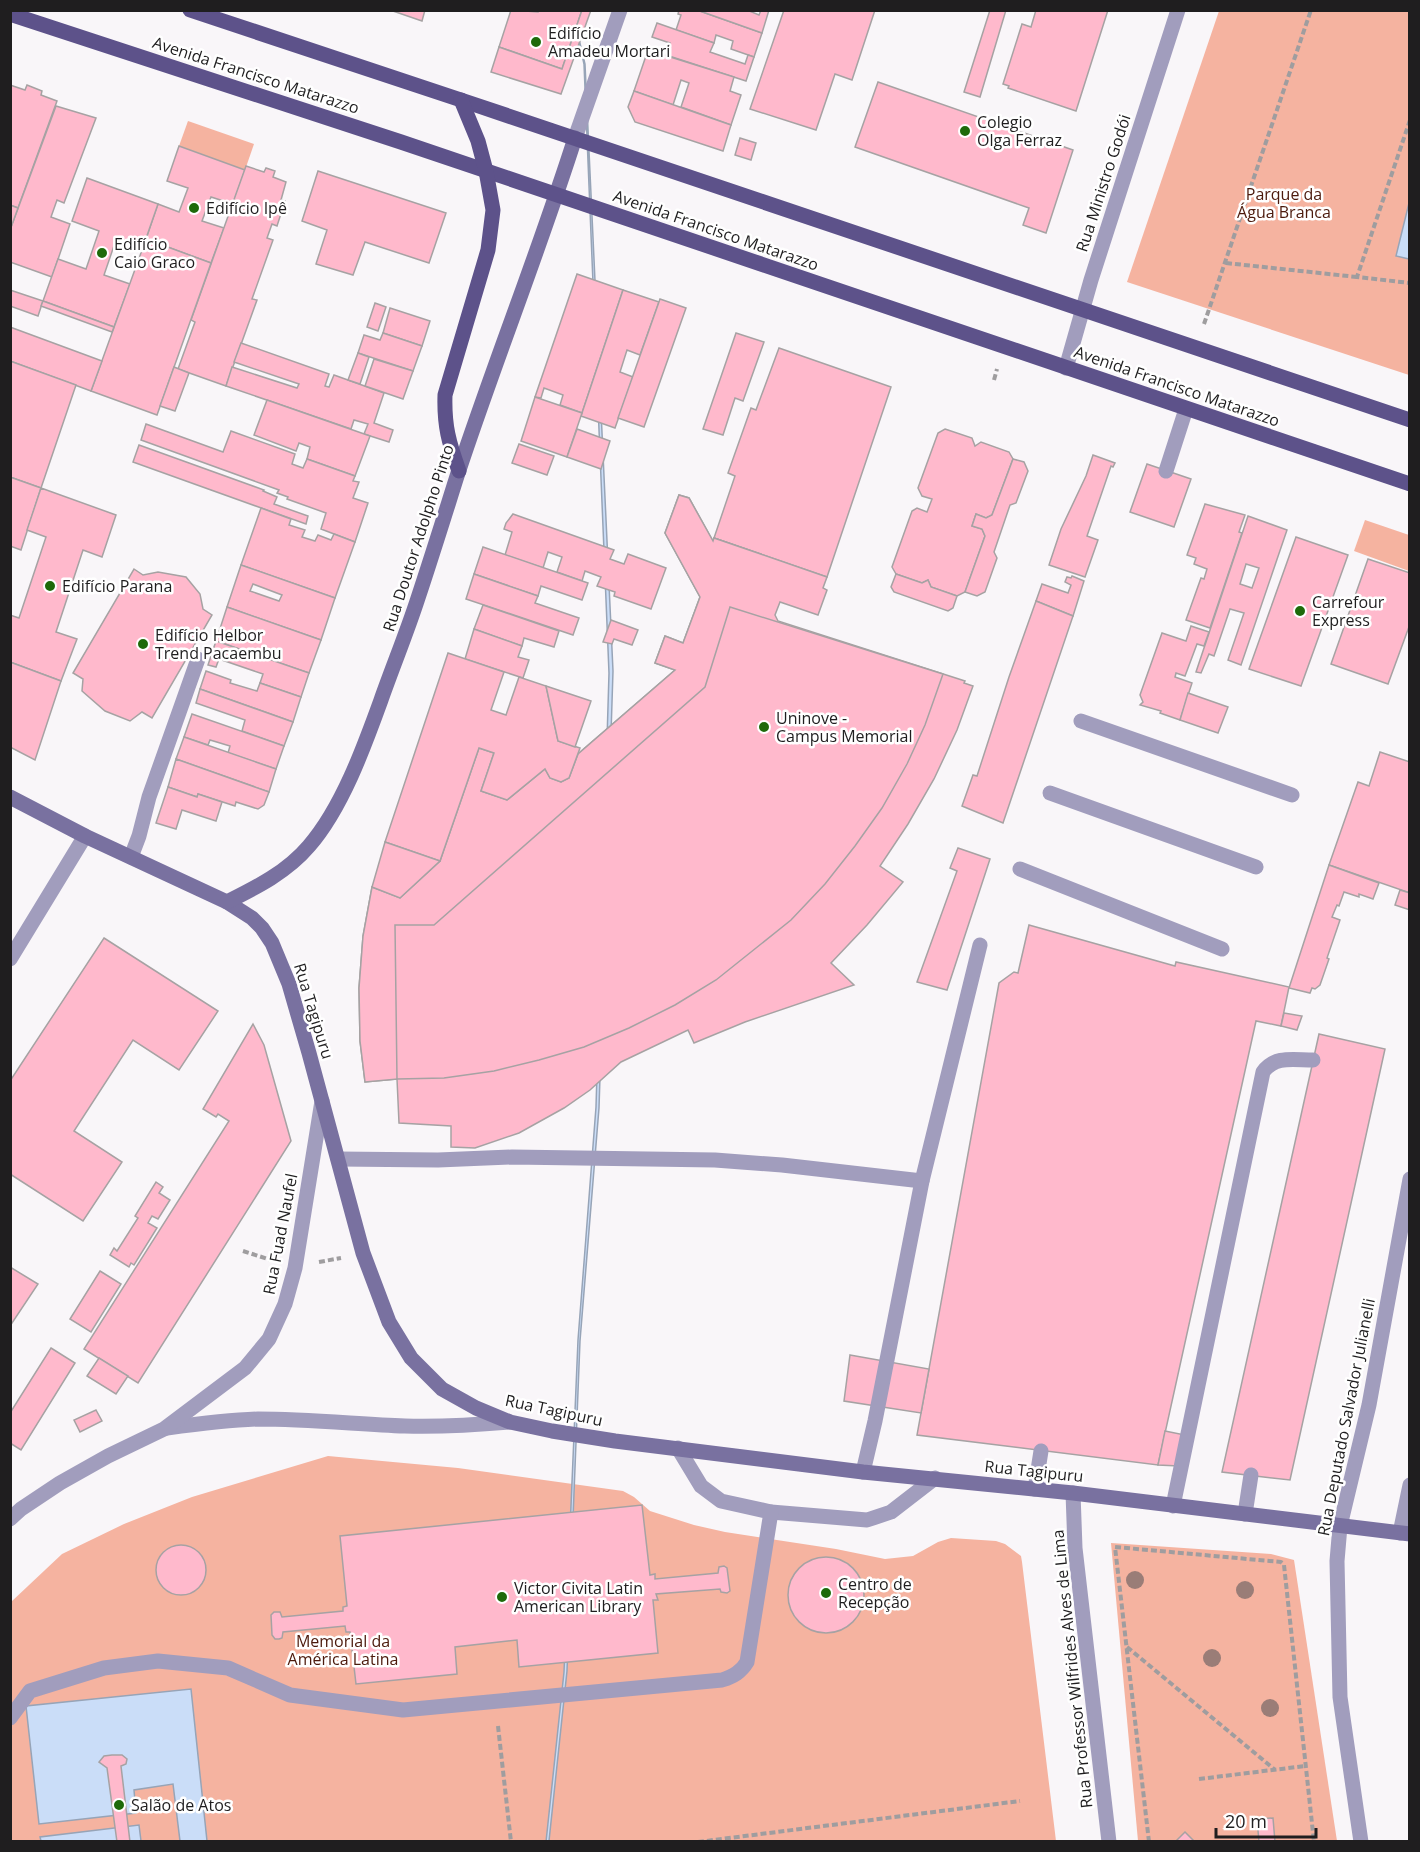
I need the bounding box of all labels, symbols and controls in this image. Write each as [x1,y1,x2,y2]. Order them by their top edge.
place label: Edifício Amadeu Mortari [548,22,670,62]
street label: Avenida Francisco Matarazzo [150,31,362,119]
marker: Edifício Amadeu Mortari [529,35,543,49]
place label: Colegio Olga Ferraz [977,111,1062,151]
street label: Rua Ministro Godói [1070,111,1136,255]
marker: Colegio Olga Ferraz [958,124,972,138]
park label: Parque da Água Branca [1237,183,1331,223]
street label: Avenida Francisco Matarazzo [610,184,822,276]
place label: Edifício Ipê [206,197,287,219]
marker: Edifício Ipê [187,201,201,215]
place label: Edifício Caio Graco [114,233,195,273]
marker: Edifício Caio Graco [95,246,109,260]
street label: Avenida Francisco Matarazzo [1071,340,1283,432]
street label: Rua Doutor Adolpho Pinto [377,442,459,634]
place label: Edifício Parana [62,575,172,597]
marker: Edifício Parana [43,579,57,593]
place label: Carrefour Express [1312,591,1385,631]
marker: Carrefour Express [1293,604,1307,618]
place label: Edifício Helbor Trend Pacaembu [155,624,282,664]
marker: Edifício Helbor Trend Pacaembu [136,637,150,651]
place label: Uninove - Campus Memorial [776,707,912,747]
marker: Uninove - Campus Memorial [757,720,771,734]
street label: Rua Tagipuru [289,960,339,1062]
street label: Rua Fuad Naufel [257,1172,303,1296]
street label: Rua Deputado Salvador Julianelli [1312,1296,1380,1538]
street label: Rua Tagipuru [503,1389,605,1431]
street label: Rua Tagipuru [984,1455,1084,1487]
street label: Rua Professor Wilfrides Alves de Lima [1046,1529,1098,1809]
place label: Centro de Recepção [838,1573,912,1613]
place label: Victor Civita Latin American Library [514,1577,643,1617]
marker: Centro de Recepção [819,1586,833,1600]
marker: Victor Civita Latin American Library [495,1590,509,1604]
park label: Memorial da América Latina [288,1630,398,1670]
place label: Salão de Atos [131,1794,231,1816]
marker: Salão de Atos [112,1798,126,1812]
scale bar [1216,1801,1316,1839]
text: 20 m [1225,1809,1267,1833]

